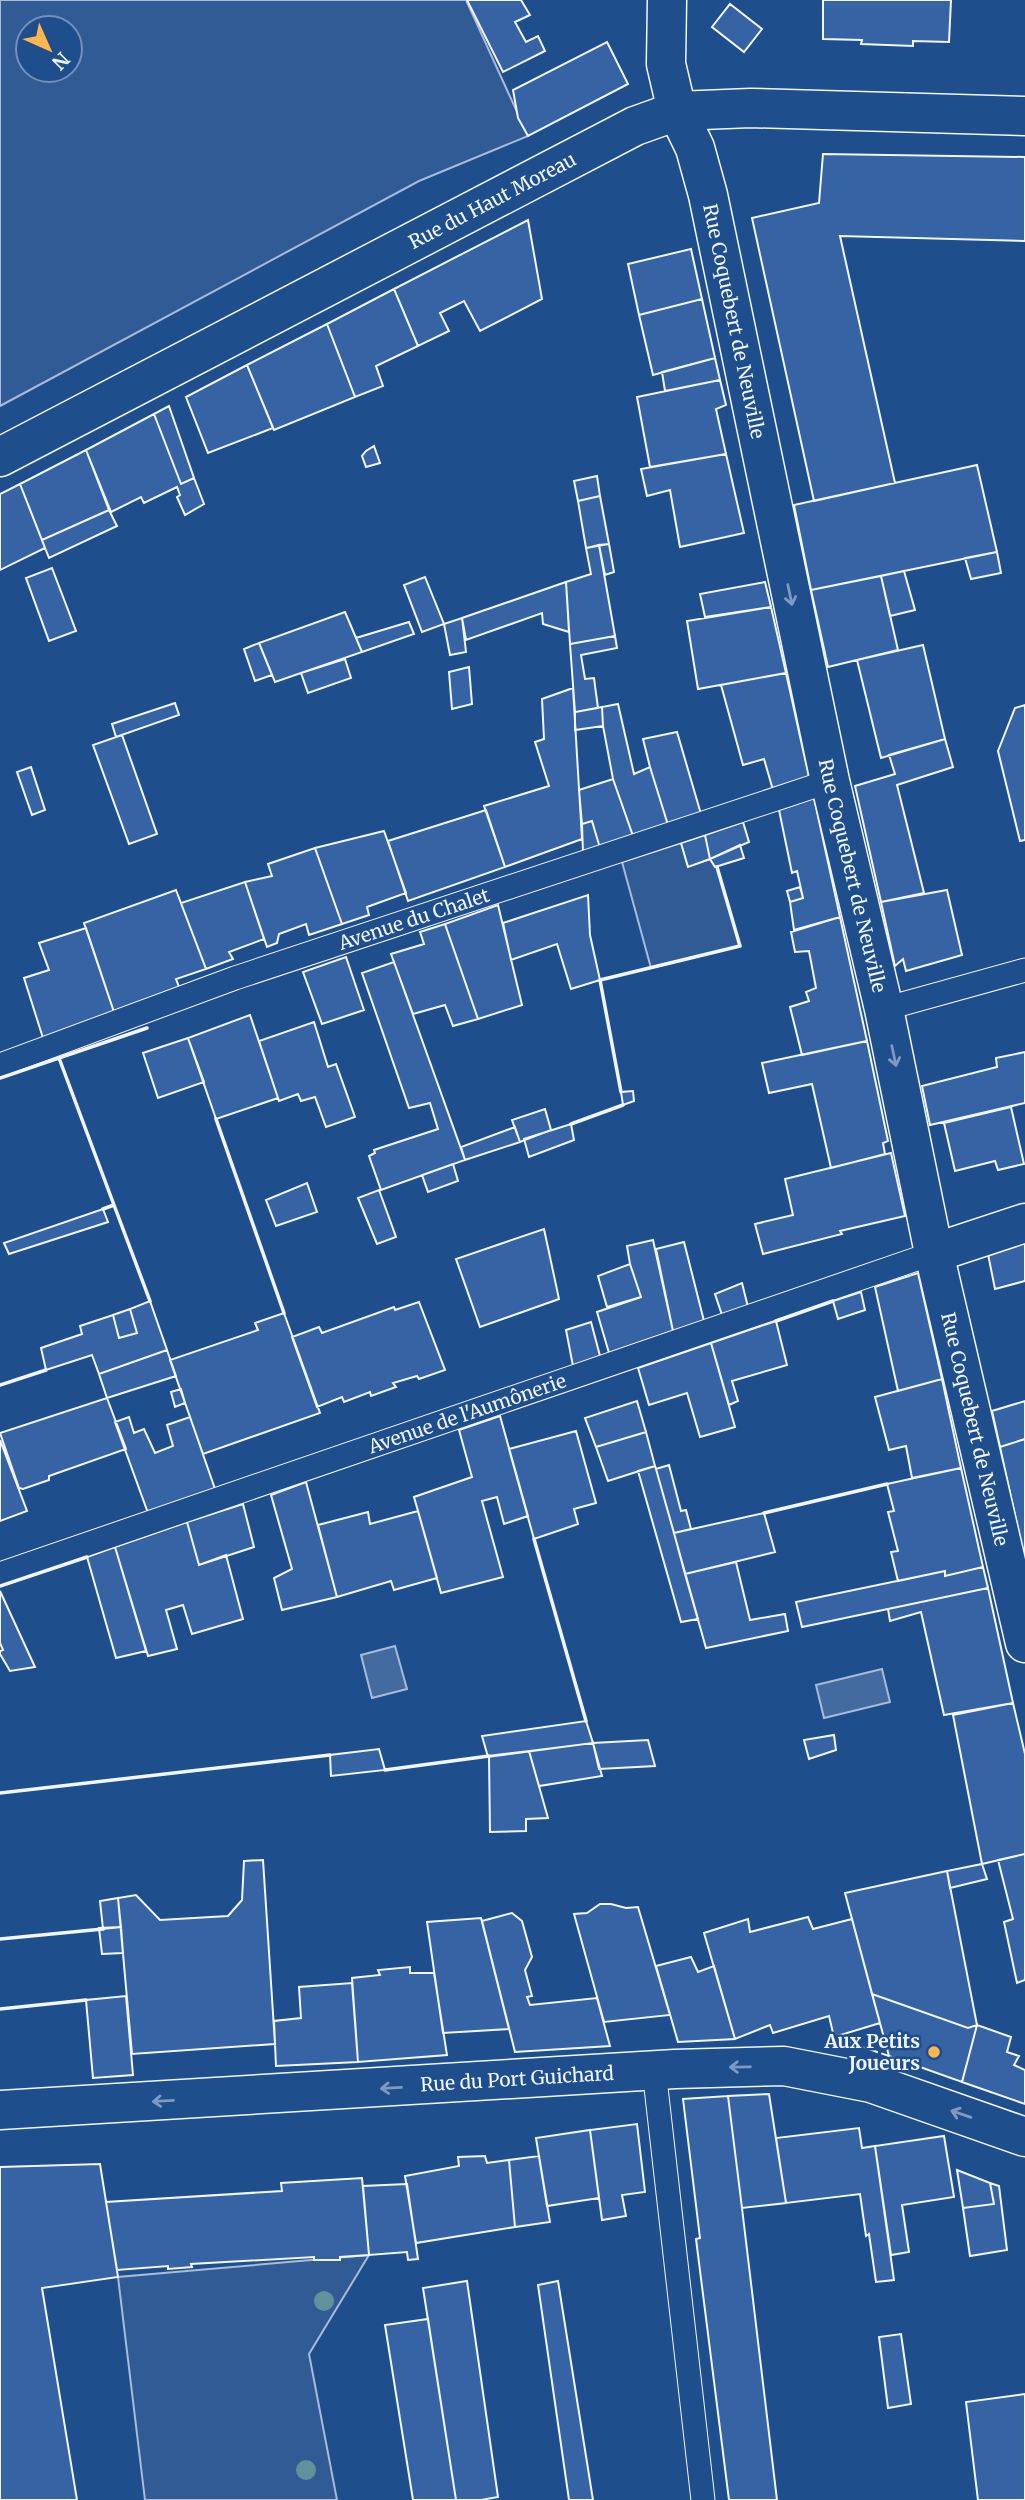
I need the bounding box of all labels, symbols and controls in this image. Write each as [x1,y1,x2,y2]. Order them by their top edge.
north arrow [14,14,84,84]
text: N [47,47,75,75]
street label: Rue du Haut Moreau [404,147,580,254]
street label: Rue Coquebert de Neuville [698,202,770,441]
one-way arrow [784,583,798,606]
street label: Rue Coquebert de Neuville [814,757,892,995]
street label: Avenue du Chalet [334,882,493,955]
one-way arrow [887,1044,901,1067]
street label: Rue Coquebert de Neuville [936,1310,1014,1548]
street label: Avenue de l'Aumônerie [364,1368,569,1459]
place label: Aux Petits Joueurs [823,2029,920,2075]
marker: Aux Petits Joueurs [926,2044,942,2060]
street label: Rue du Port Guichard [420,2061,614,2096]
one-way arrow [729,2061,752,2074]
one-way arrow [379,2081,402,2094]
one-way arrow [153,2095,175,2108]
one-way arrow [950,2107,972,2119]

